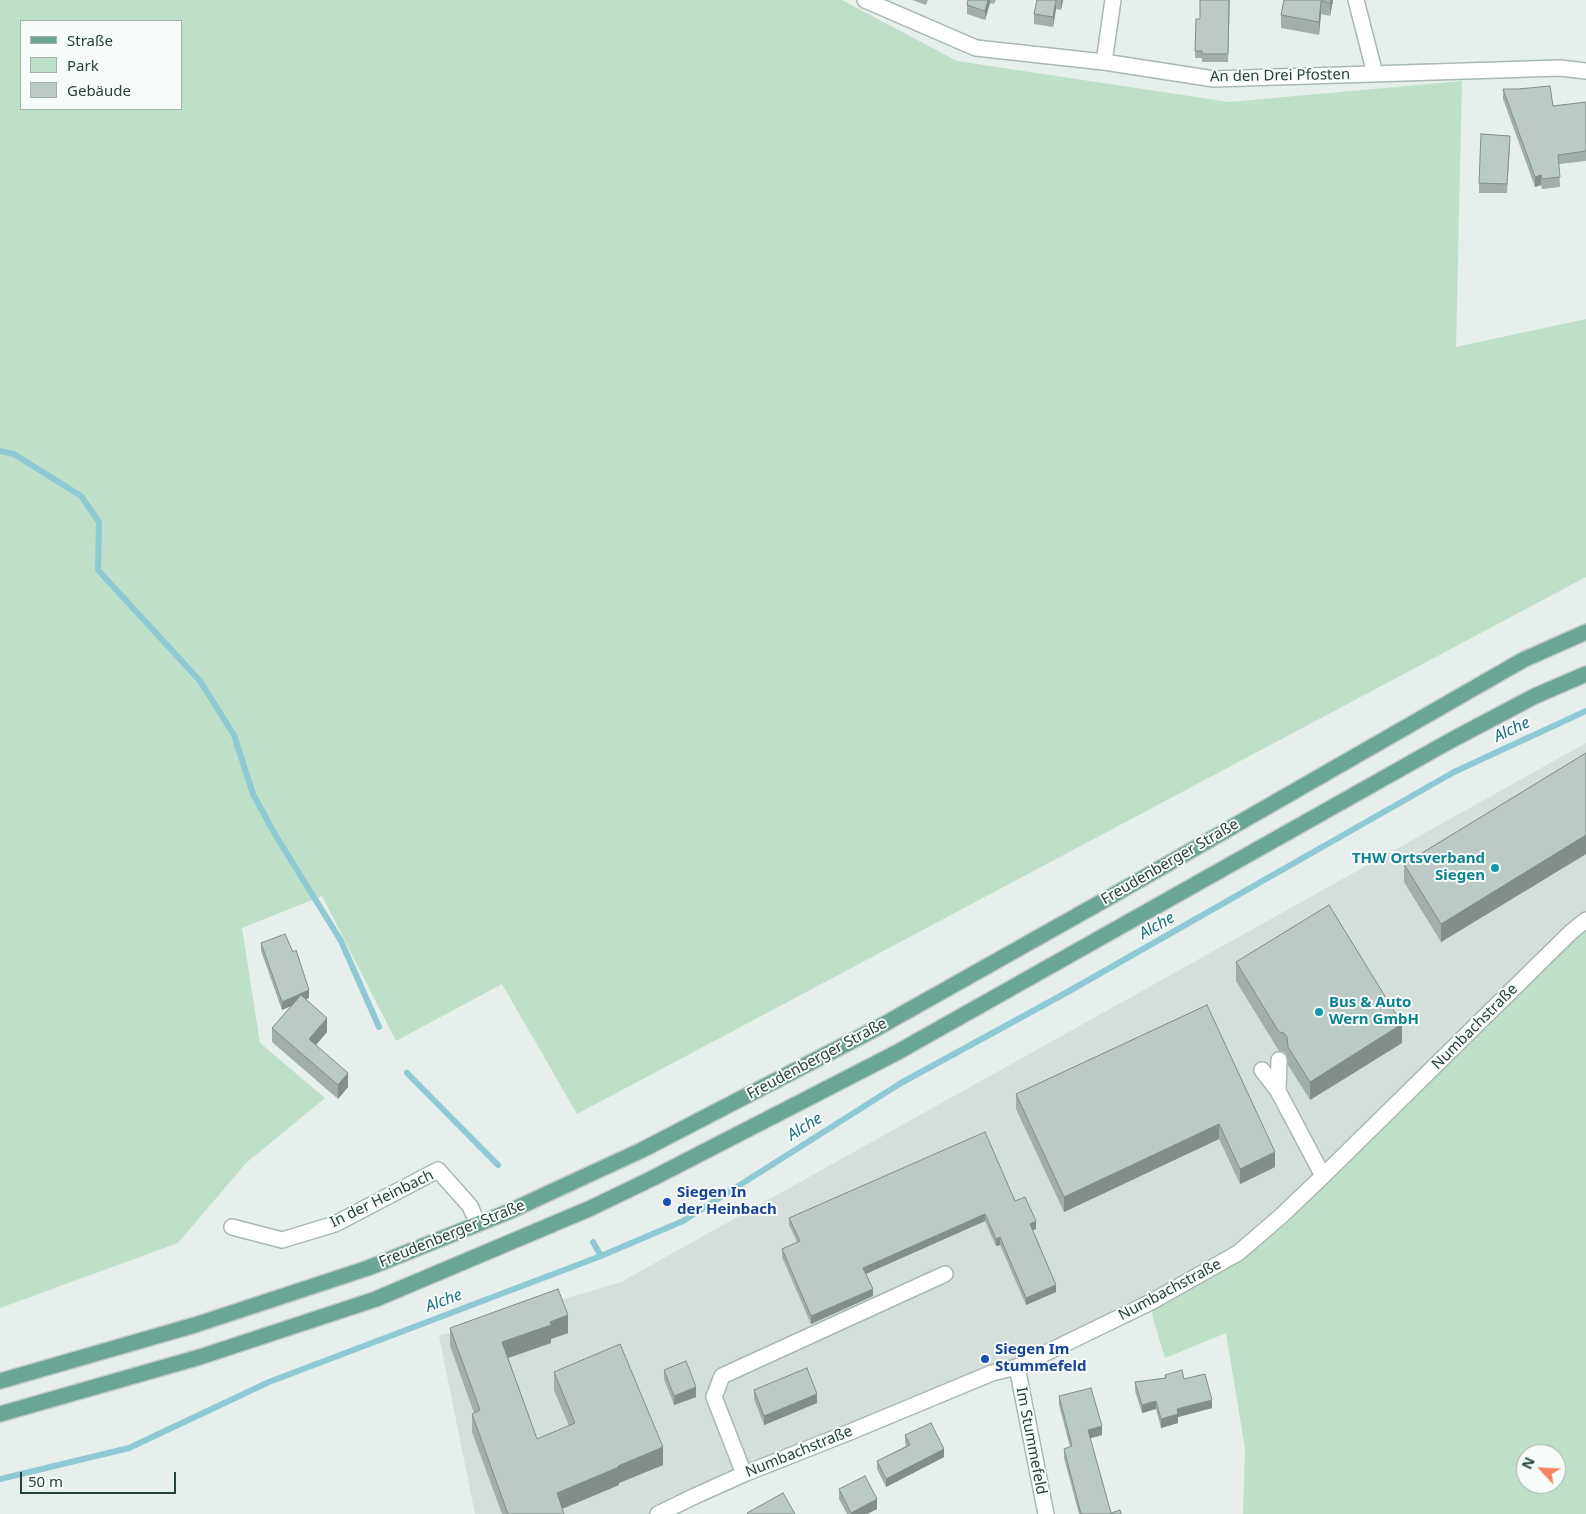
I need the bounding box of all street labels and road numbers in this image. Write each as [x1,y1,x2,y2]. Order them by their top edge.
street label: An den Drei Pfosten [1210,66,1350,86]
street label: Freudenberger Straße [1098,815,1242,909]
street label: Numbachstraße [1428,980,1522,1074]
street label: Freudenberger Straße [744,1014,890,1104]
street label: In der Heinbach [327,1166,437,1232]
street label: Freudenberger Straße [376,1196,528,1272]
street label: Numbachstraße [1116,1255,1224,1325]
street label: Im Stummefeld [1012,1386,1050,1496]
street label: Numbachstraße [743,1422,855,1482]

